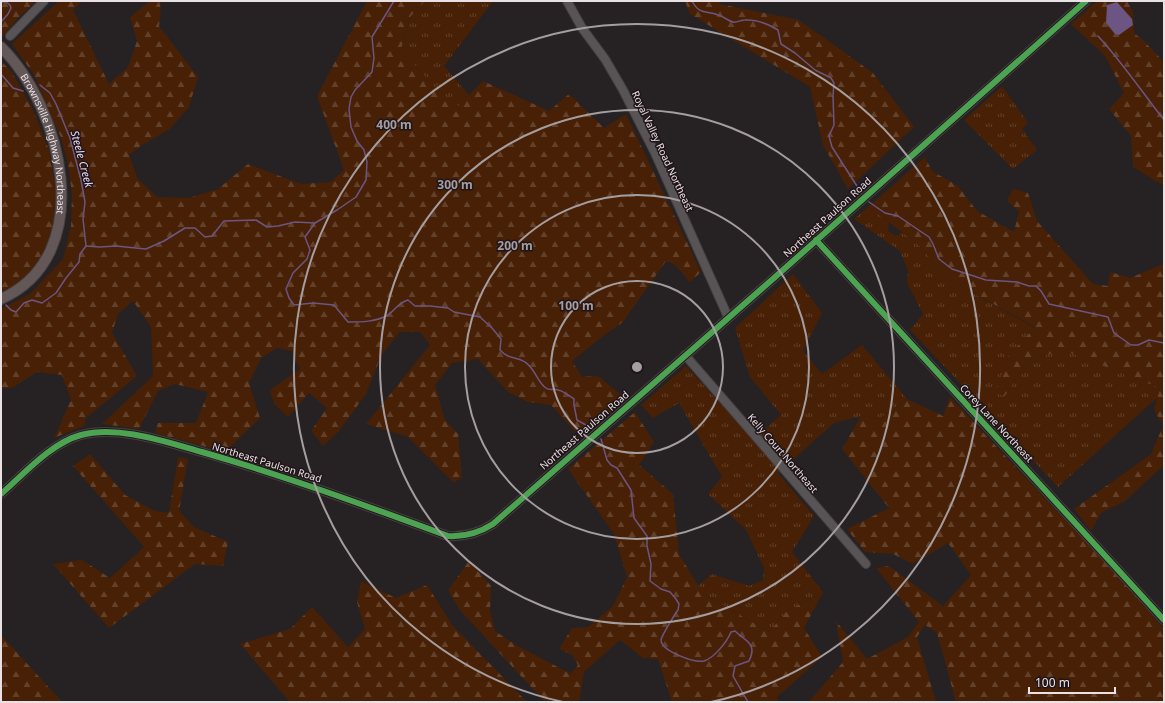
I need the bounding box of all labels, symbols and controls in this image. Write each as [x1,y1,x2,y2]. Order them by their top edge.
street label: Brownsville Highway Northeast [17,71,68,215]
street label: Royal Valley Road Northeast [629,88,697,214]
text: 400 m [376,116,412,133]
water label: Steele Creek [68,129,97,190]
street label: Northeast Paulson Road [780,174,874,260]
text: 300 m [437,176,473,193]
text: 200 m [497,237,533,254]
text: 100 m [558,297,594,314]
centre of rings [630,360,644,374]
street label: Corey Lane Northeast [957,381,1037,465]
street label: Northeast Paulson Road [536,387,632,473]
street label: Kelly Court Northeast [745,410,822,496]
street label: Northeast Paulson Road [210,439,324,485]
scale bar [1029,669,1115,695]
text: 100 m [1035,674,1070,691]

